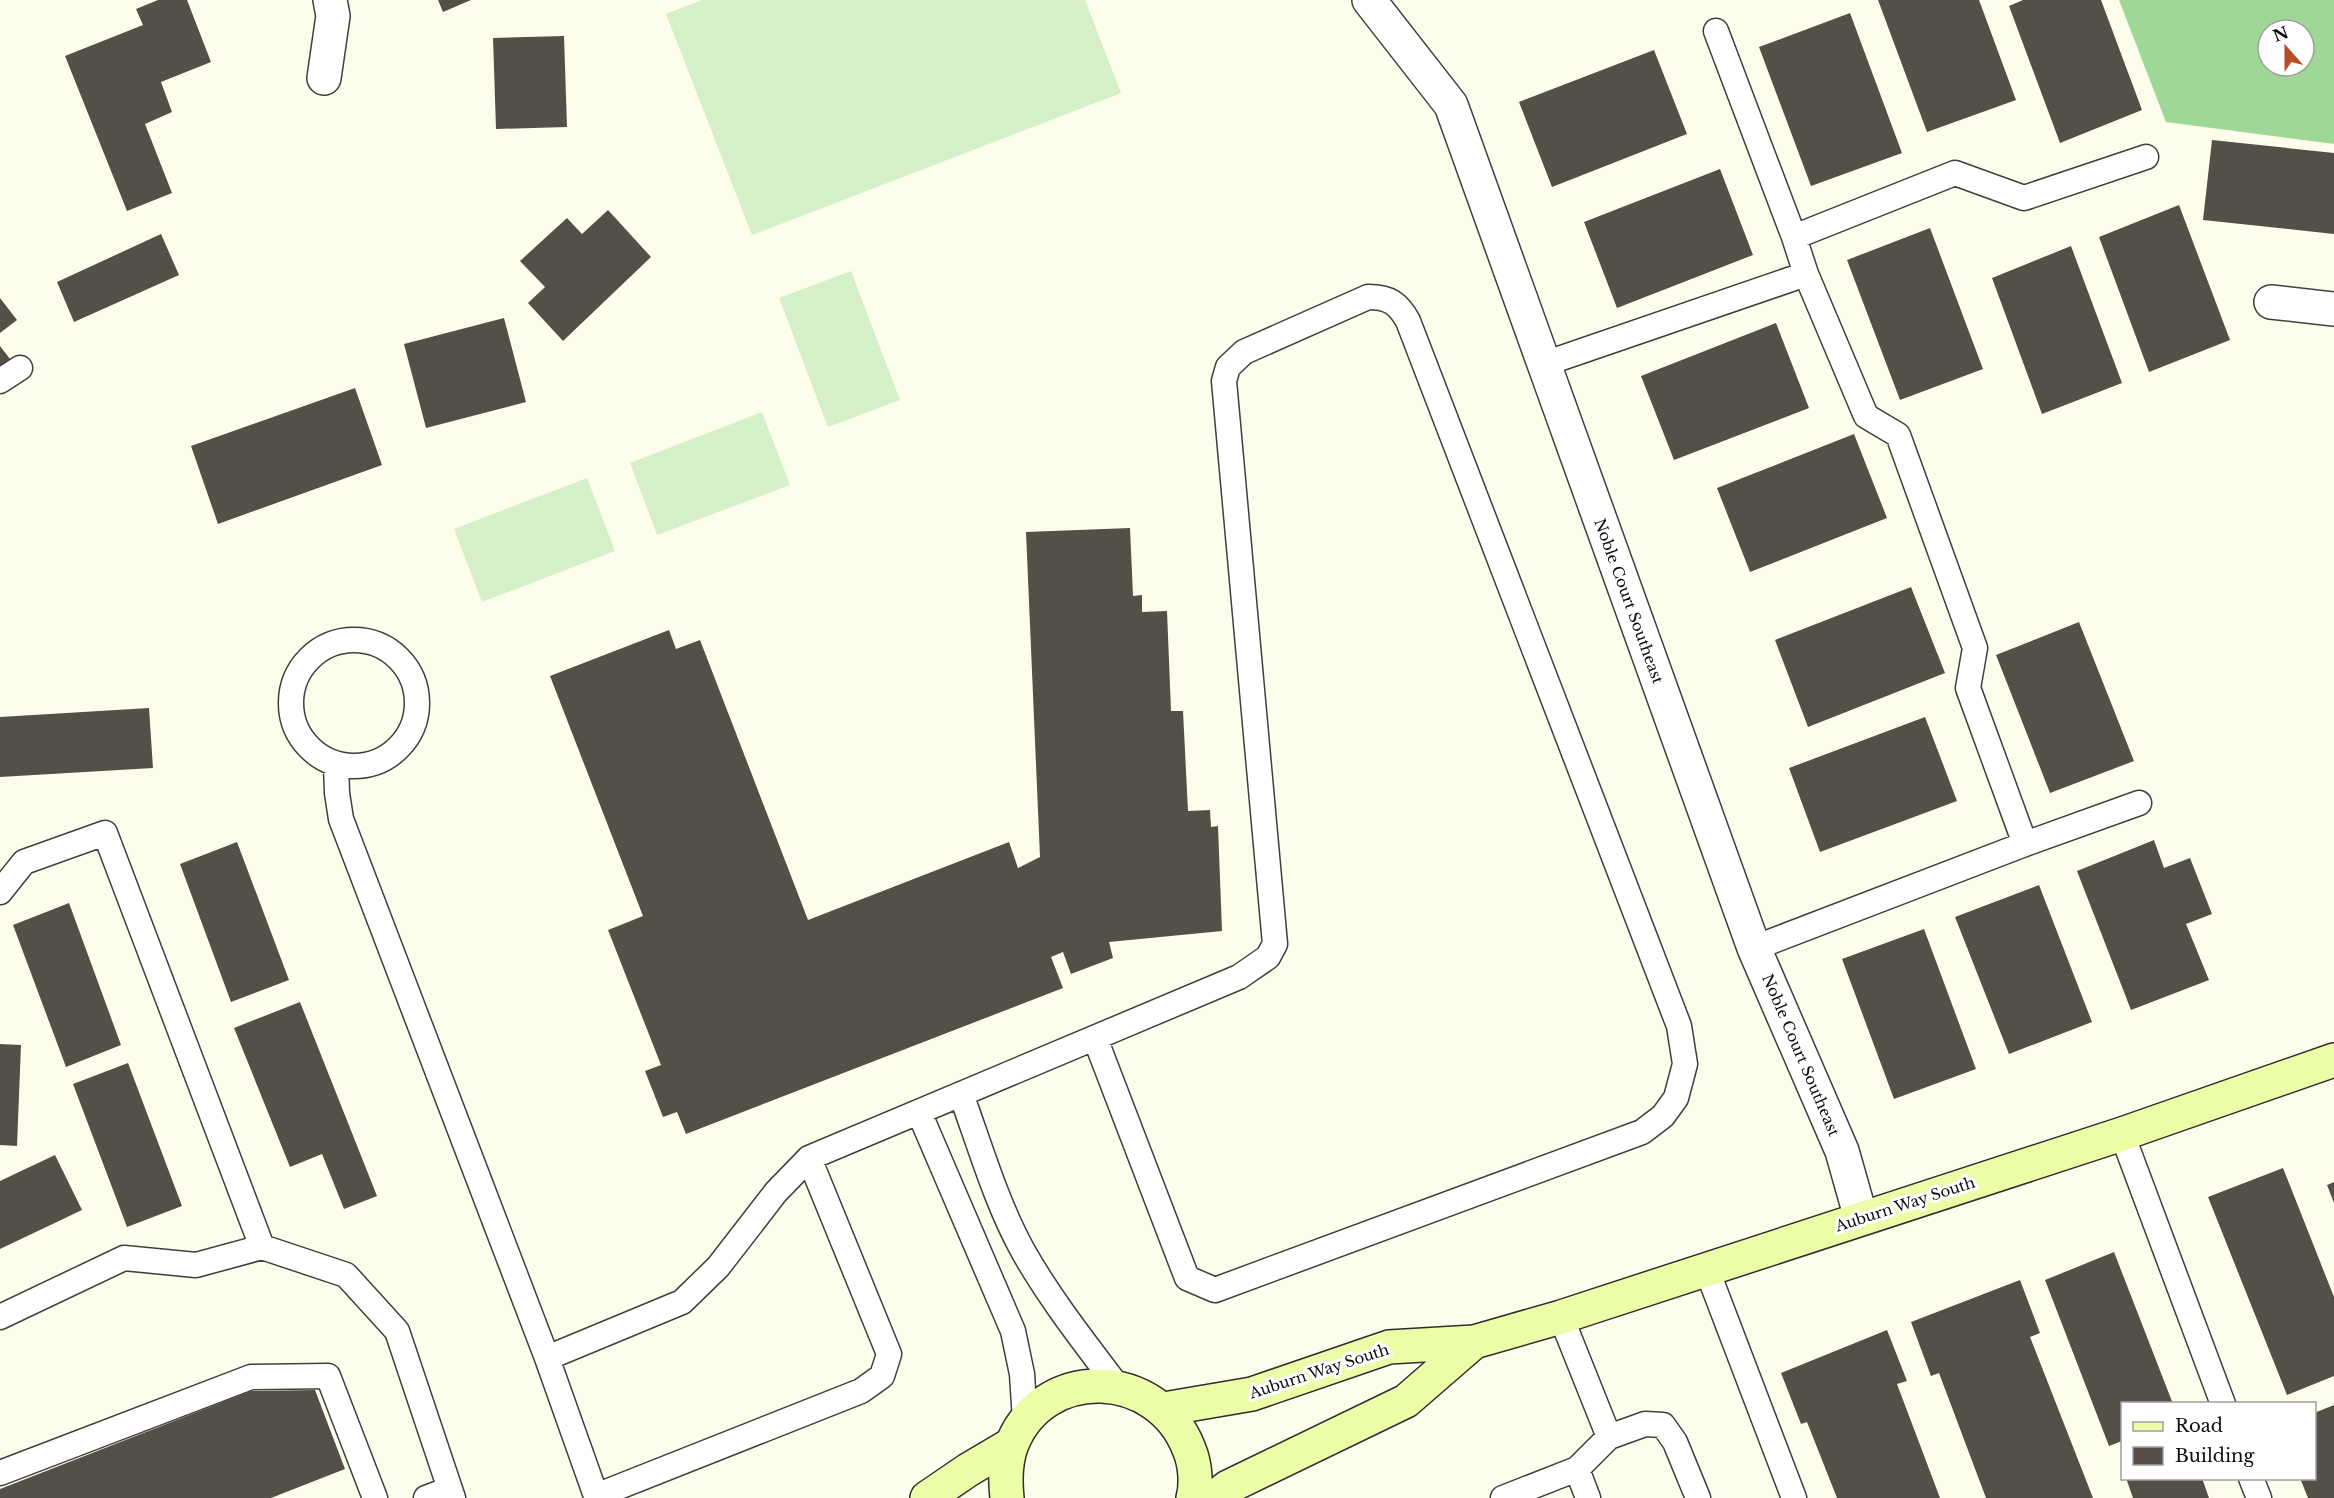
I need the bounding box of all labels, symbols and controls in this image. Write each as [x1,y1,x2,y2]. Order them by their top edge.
north arrow [2256,18,2316,78]
text: N [2270,22,2291,46]
street label: Noble Court Southeast [1590,516,1668,686]
street label: Noble Court Southeast [1758,971,1844,1139]
street label: Auburn Way South [1832,1172,1977,1236]
street label: Auburn Way South [1246,1339,1391,1403]
legend [2121,1402,2316,1480]
text: Road [2175,1415,2223,1437]
text: Building [2175,1445,2254,1467]

